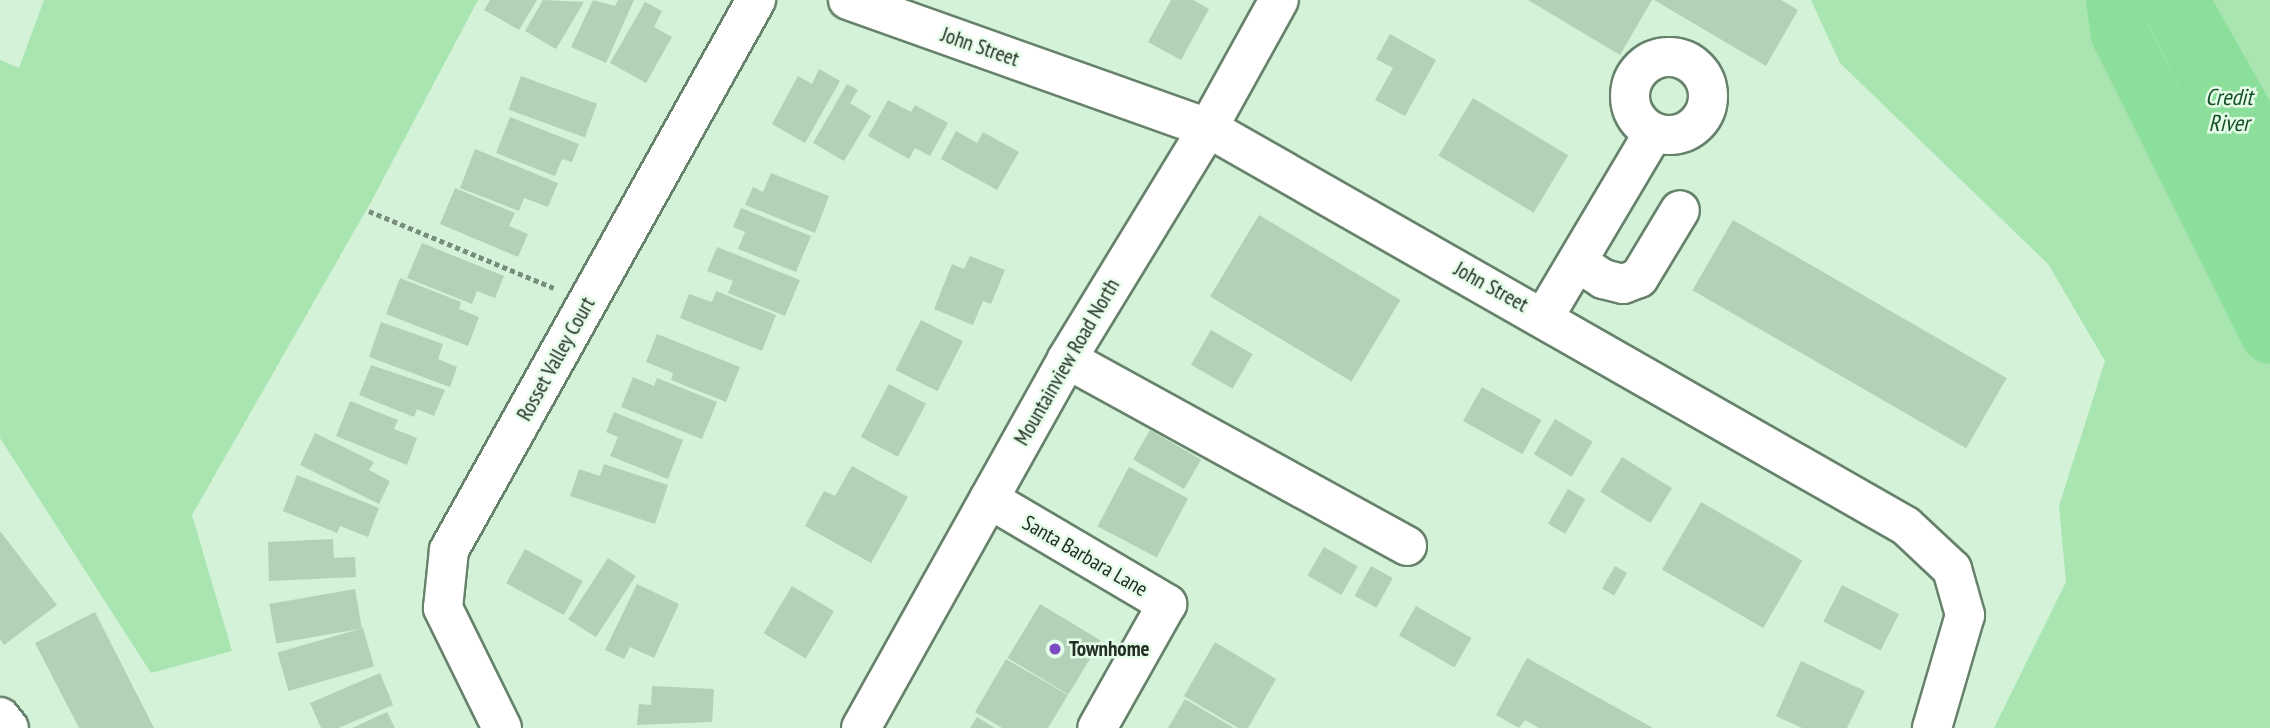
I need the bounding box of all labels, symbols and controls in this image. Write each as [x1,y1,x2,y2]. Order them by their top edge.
street label: John Street [938,22,1022,72]
water label: Credit River [2205,83,2253,137]
street label: John Street [1450,256,1532,318]
street label: Mountainview Road North [1009,274,1125,450]
street label: Rosset Valley Court [511,292,601,426]
street label: Santa Barbara Lane [1018,510,1152,602]
place label: Townhome [1069,636,1150,662]
marker: Townhome [1047,641,1063,657]

